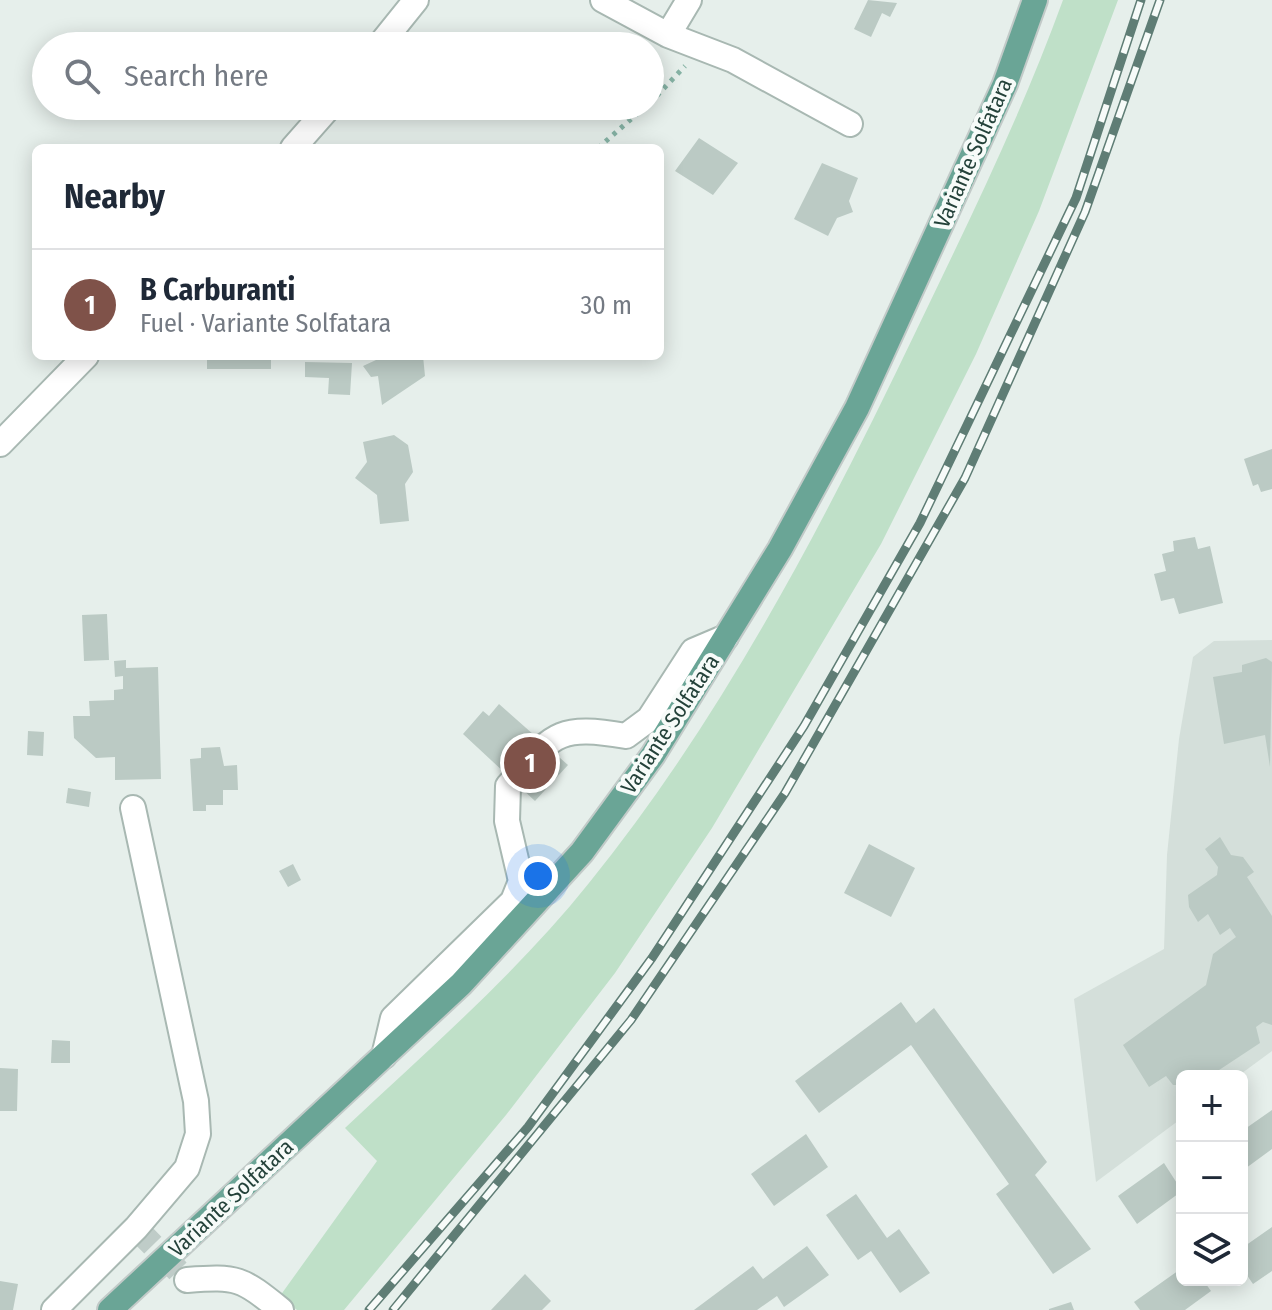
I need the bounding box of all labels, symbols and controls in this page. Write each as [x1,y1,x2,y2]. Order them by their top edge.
search box [32,32,664,120]
icon: search [60,54,104,98]
text: Search here [124,58,269,94]
street label: Variante Solfatara [928,74,1018,232]
text: Nearby [64,176,165,217]
text: B Carburanti [140,272,295,308]
text: 1 [85,290,96,321]
text: 30 m [581,290,632,321]
text: Fuel · Variante Solfatara [140,308,391,339]
street label: Variante Solfatara [615,649,725,799]
pin: 1 [504,733,556,793]
your location [518,856,558,896]
map controls [1176,1070,1248,1286]
button: + [1176,1070,1248,1142]
street label: Variante Solfatara [163,1133,299,1263]
button: − [1176,1142,1248,1214]
button: layers [1176,1214,1248,1286]

